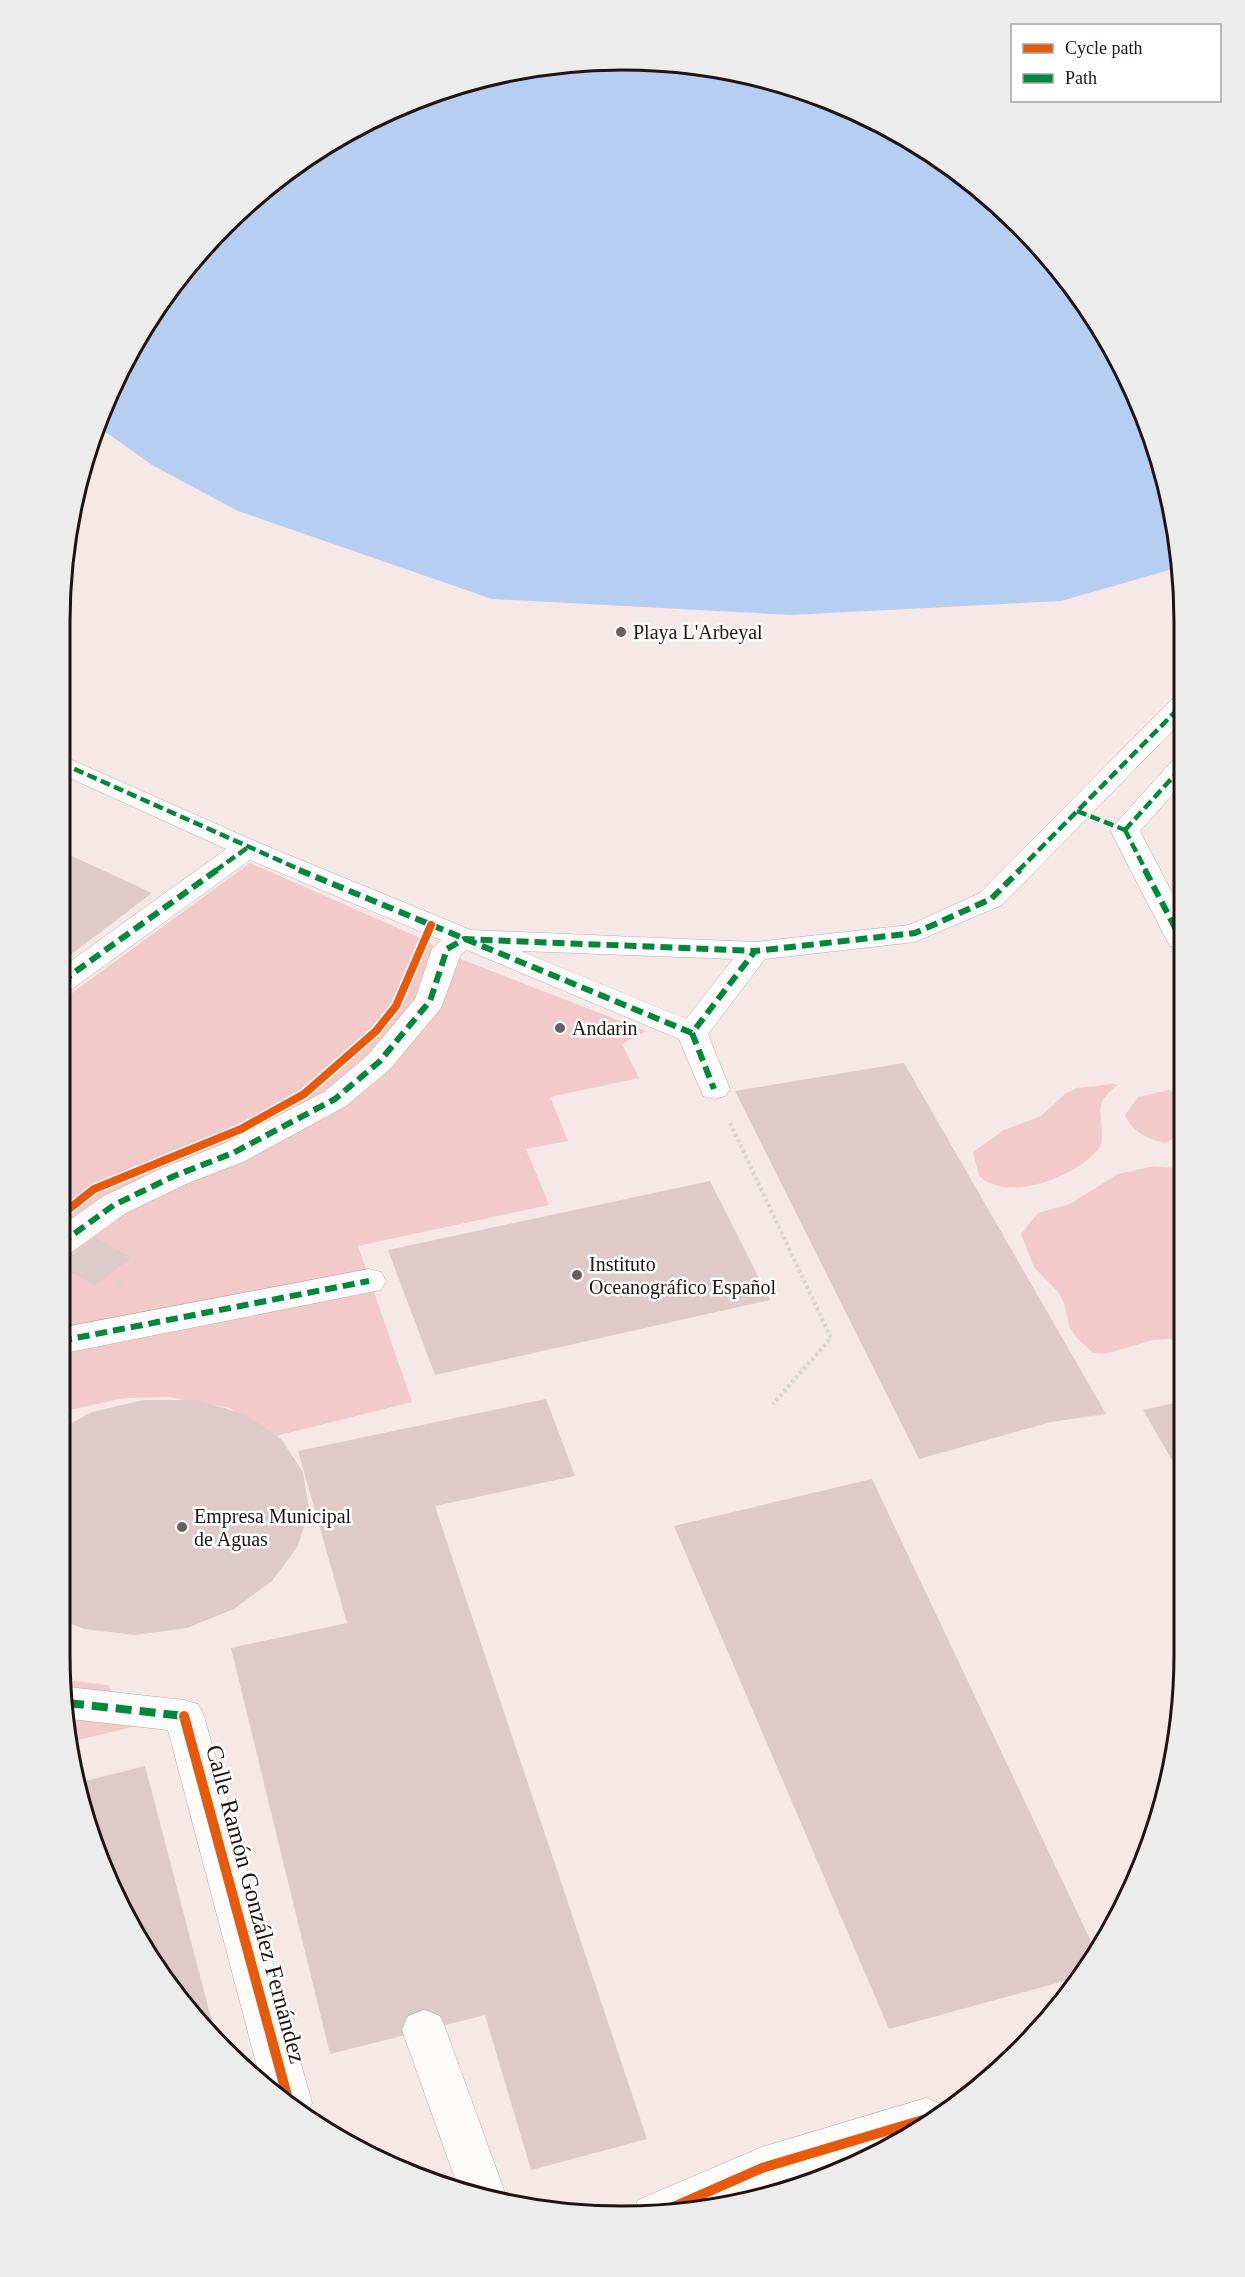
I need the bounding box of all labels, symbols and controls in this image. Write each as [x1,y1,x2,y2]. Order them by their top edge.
legend [1011,24,1221,102]
text: Cycle path [1065,38,1142,58]
text: Path [1065,68,1097,88]
place label: Playa L'Arbeyal [633,621,763,644]
marker: Playa L'Arbeyal [614,625,628,639]
place label: Andarin [572,1017,638,1039]
marker: Andarin [553,1021,567,1035]
place label: Instituto Oceanográfico Español [589,1253,777,1299]
marker: Instituto Oceanográfico Español [570,1268,584,1282]
place label: Empresa Municipal de Aguas [194,1505,352,1551]
marker: Empresa Municipal de Aguas [175,1520,189,1534]
street label: Calle Ramón González Fernández [201,1742,311,2066]

